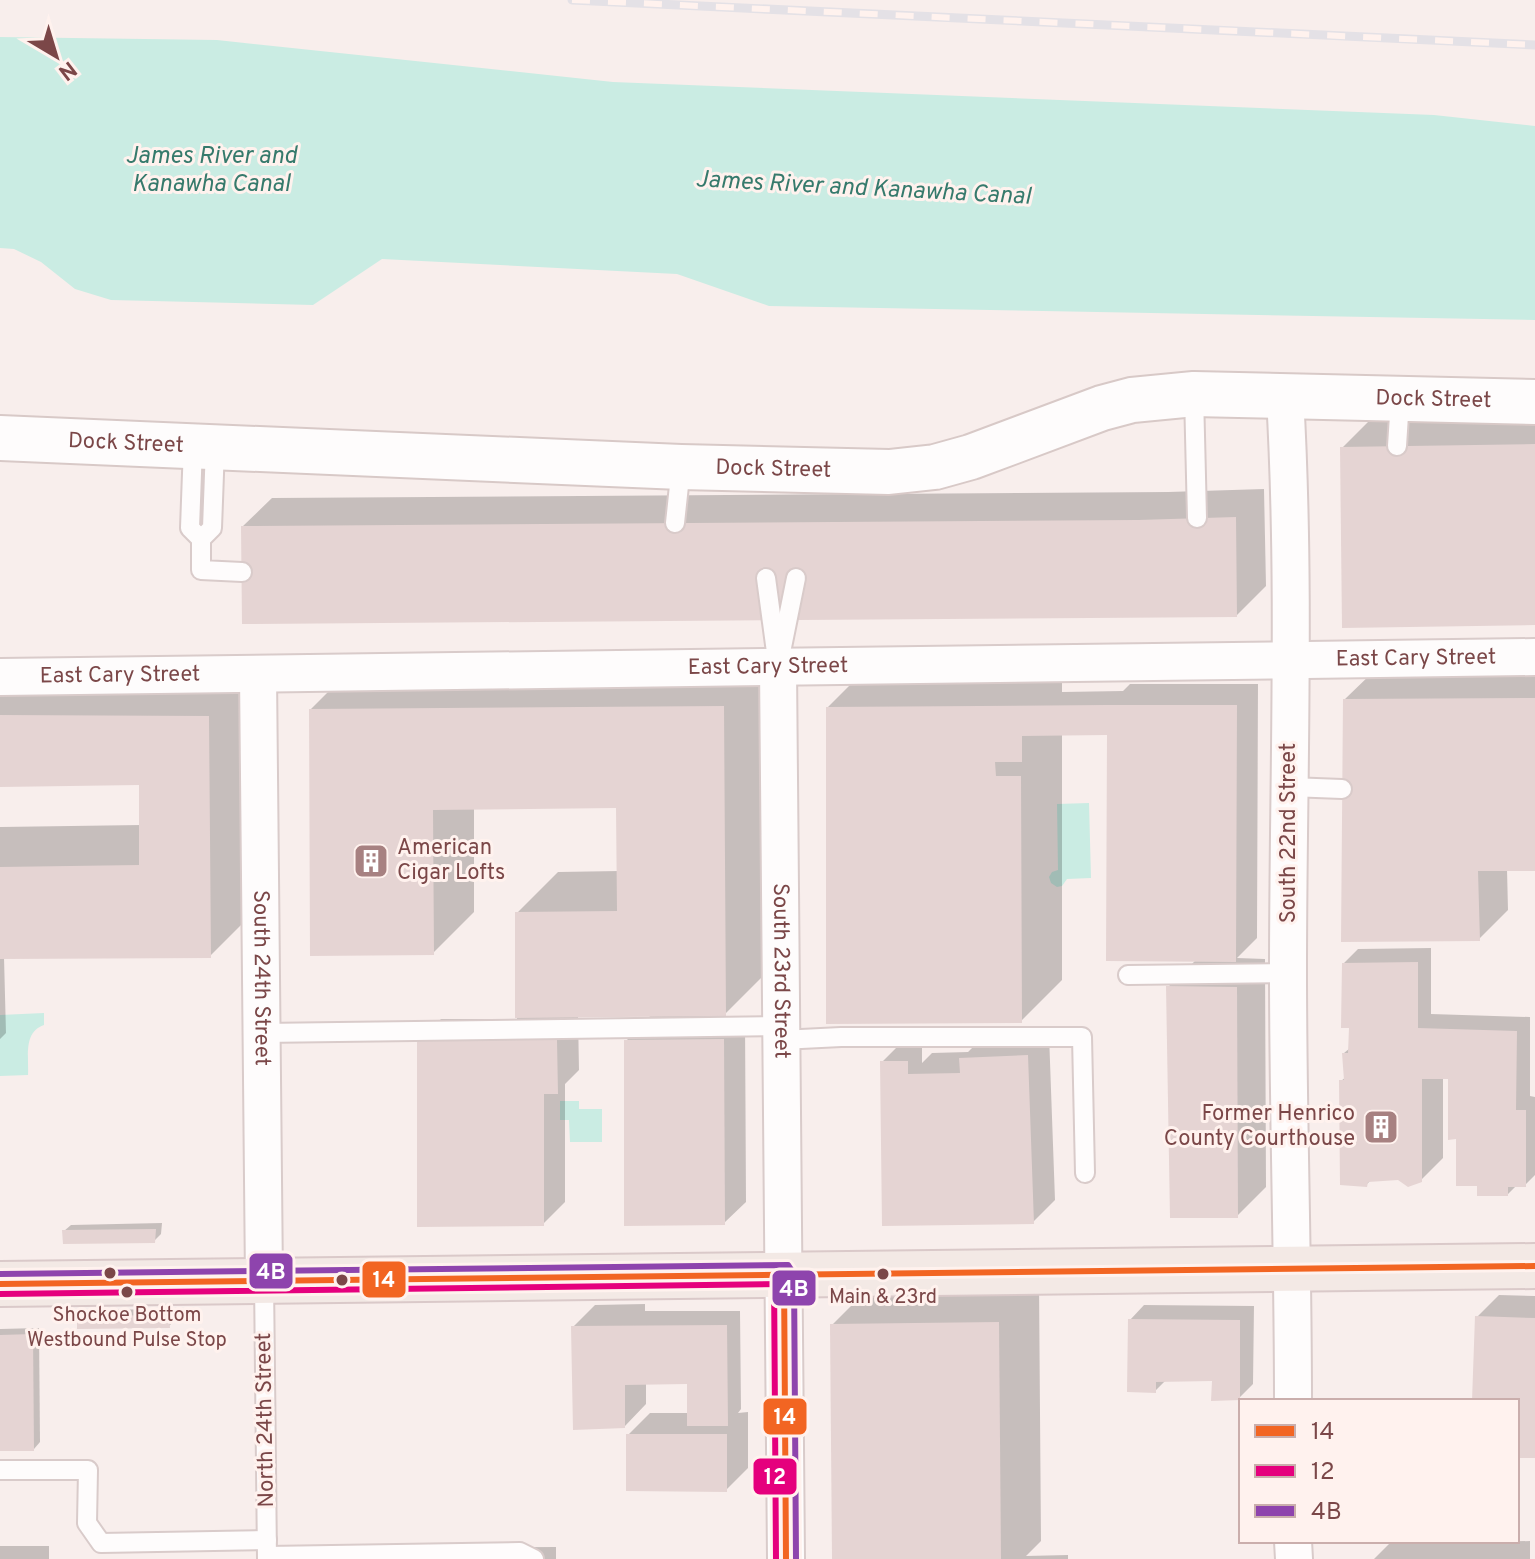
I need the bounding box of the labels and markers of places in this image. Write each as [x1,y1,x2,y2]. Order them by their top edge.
place label: American Cigar Lofts [397,835,505,887]
building icon: American Cigar Lofts [352,842,390,880]
place label: Former Henrico County Courthouse [1164,1101,1355,1153]
building icon: Former Henrico County Courthouse [1362,1108,1400,1146]
unlabelled marker [102,1265,118,1281]
marker: Main & 23rd [875,1266,891,1282]
unlabelled marker [334,1272,350,1288]
marker: Shockoe Bottom Westbound Pulse Stop [119,1284,135,1300]
place label: Main & 23rd [829,1285,937,1311]
place label: Shockoe Bottom Westbound Pulse Stop [27,1303,227,1354]

